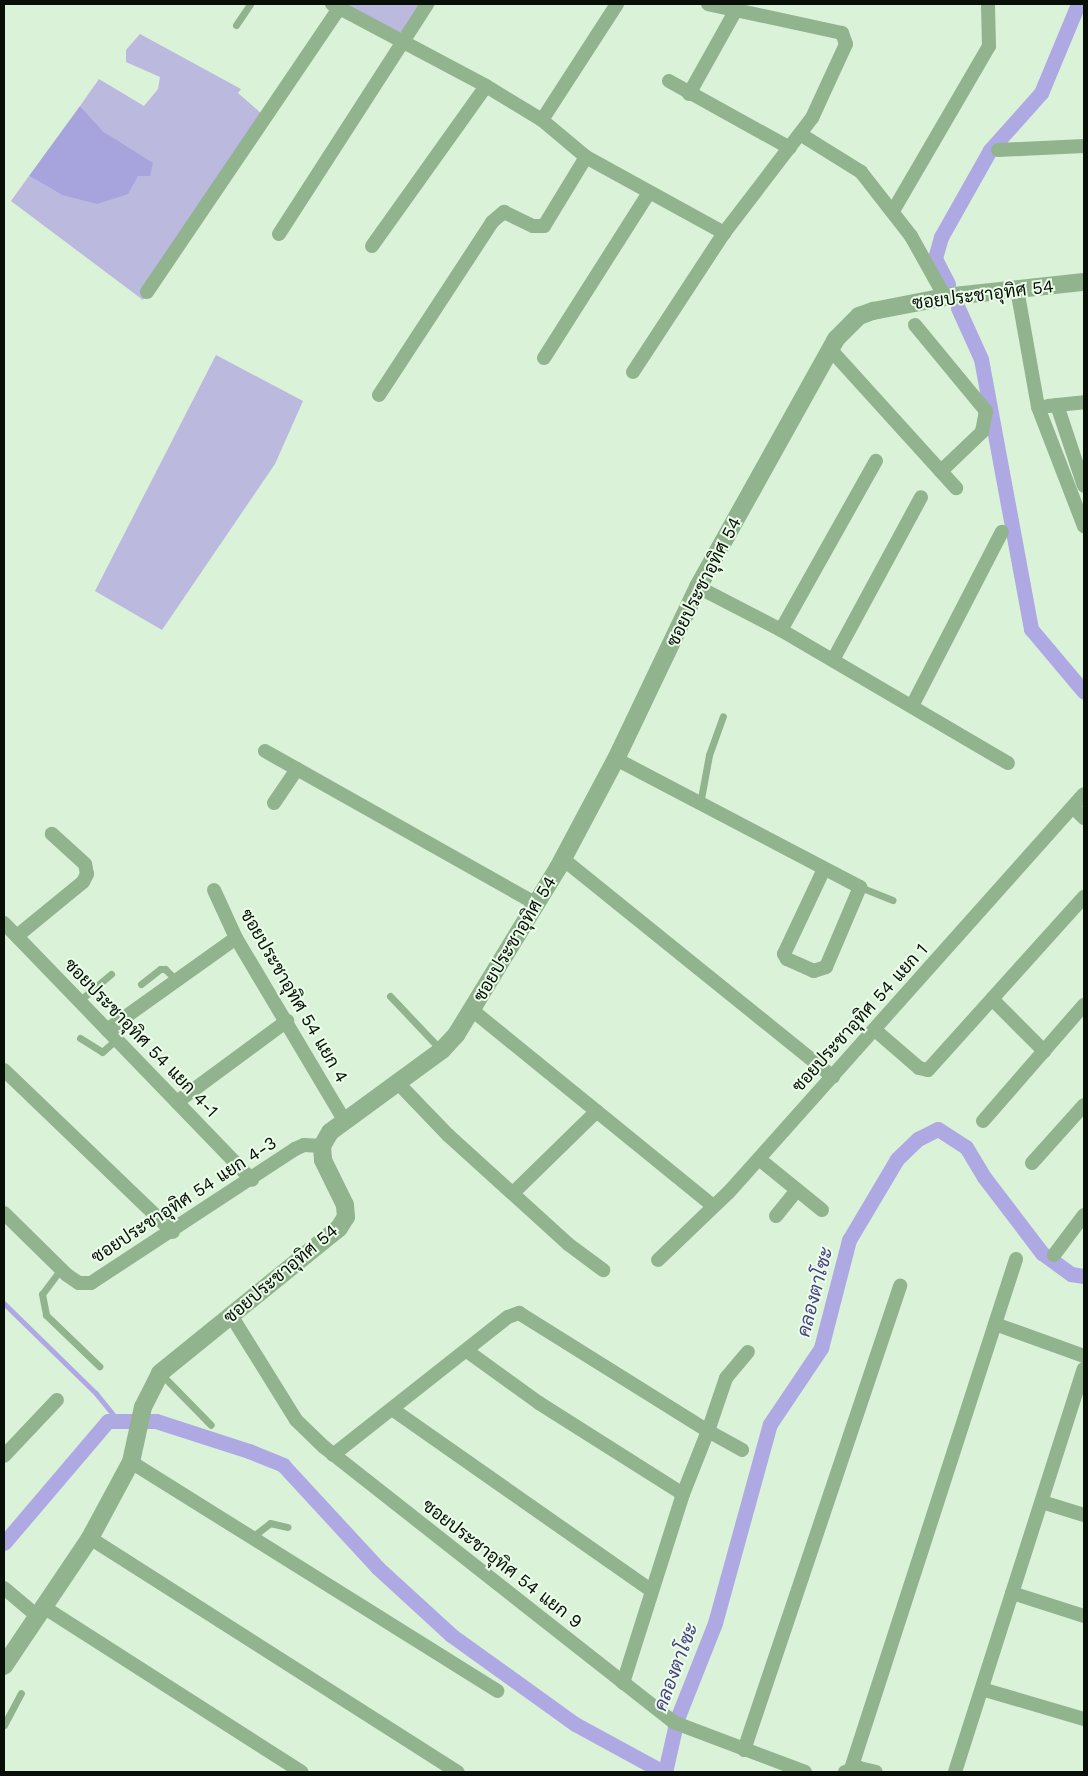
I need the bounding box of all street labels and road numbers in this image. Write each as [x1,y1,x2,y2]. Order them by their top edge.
street label: ซอยประชาอุทิศ 54 [911,276,1055,314]
street label: ซอยประชาอุทิศ 54 [662,514,746,650]
street label: ซอยประชาอุทิศ 54 [469,872,561,1006]
street label: ซอยประชาอุทิศ 54 แยก 4 [235,905,353,1087]
street label: ซอยประชาอุทิศ 54 แยก 1 [787,939,933,1097]
street label: ซอยประชาอุทิศ 54 แยก 4-1 [59,954,223,1122]
street label: ซอยประชาอุทิศ 54 แยก 4-3 [87,1132,281,1268]
street label: ซอยประชาอุทิศ 54 [219,1220,343,1328]
street label: ซอยประชาอุทิศ 54 แยก 9 [418,1495,586,1633]

